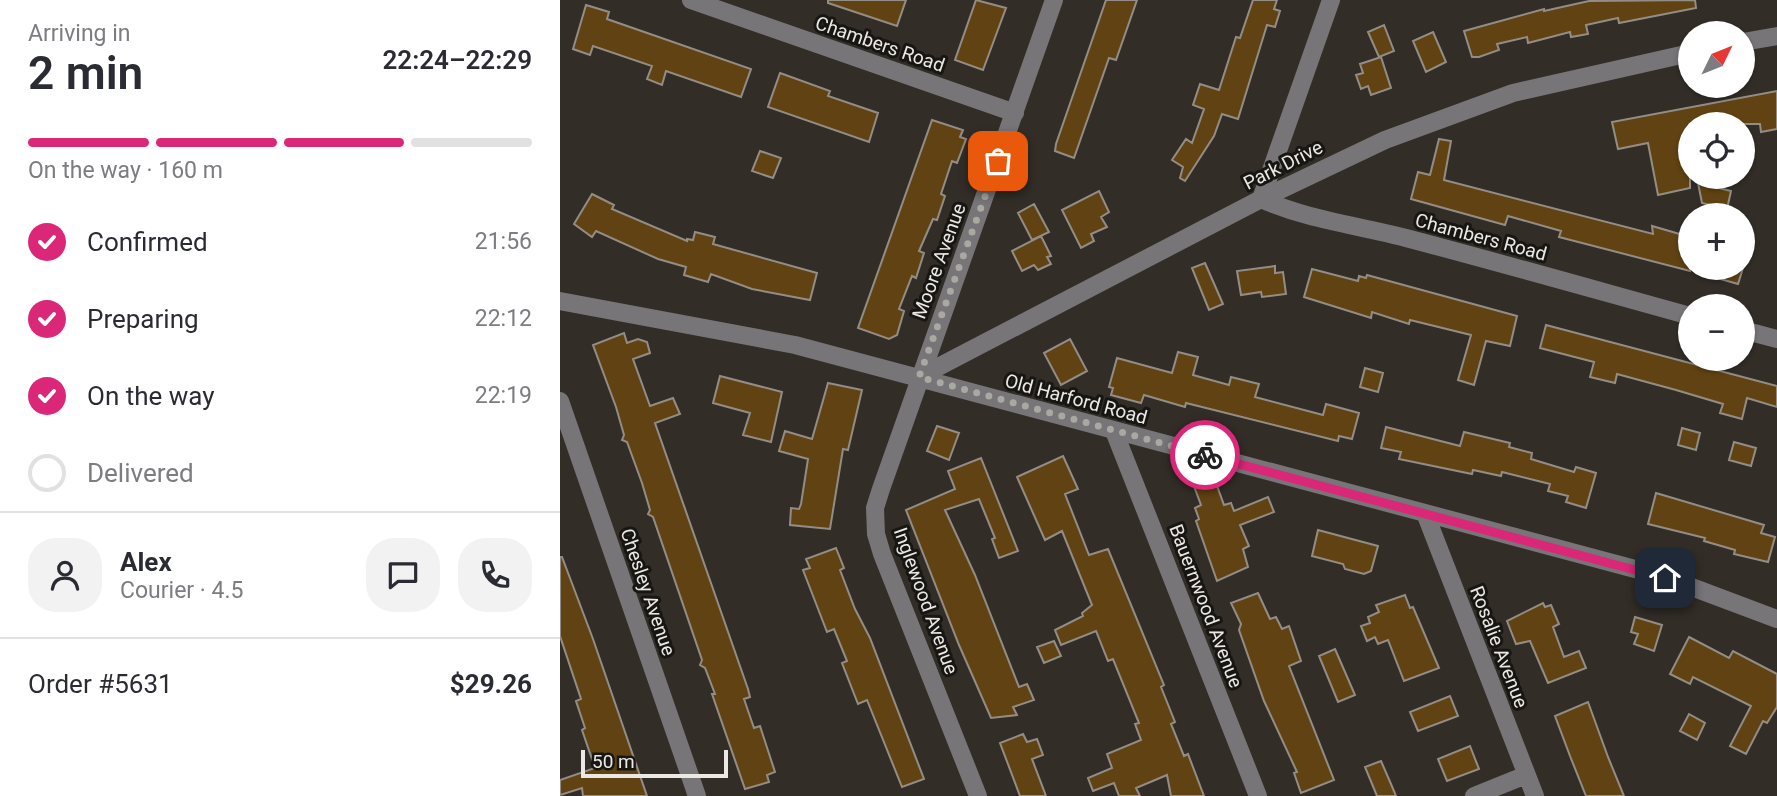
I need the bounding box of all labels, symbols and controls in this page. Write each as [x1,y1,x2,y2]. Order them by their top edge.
street label: Chambers Road [812,11,948,77]
text: Arriving in [28,20,131,47]
north arrow [1678,21,1755,98]
map controls [1678,21,1755,371]
text: 22:24–22:29 [382,45,532,75]
text: 2 min [28,46,143,100]
button: locate [1678,112,1755,189]
pin [968,131,1028,191]
street label: Park Drive [1240,135,1326,195]
icon: bag [979,142,1017,180]
text: On the way · 160 m [28,157,223,184]
street label: Moore Avenue [907,200,971,322]
button: + [1678,203,1755,280]
street label: Chambers Road [1413,208,1549,266]
icon: check [28,223,66,261]
text: Confirmed [87,227,208,257]
text: 21:56 [475,228,532,255]
button: − [1678,294,1755,371]
icon: check [28,300,66,338]
text: Preparing [87,304,199,334]
text: 22:12 [475,305,532,332]
street label: Old Harford Road [1002,369,1150,429]
icon: check [28,377,66,415]
text: On the way [87,381,215,411]
text: 22:19 [475,382,532,409]
courier [1170,420,1240,490]
icon: bike [1186,436,1224,474]
text: Delivered [87,458,194,488]
street label: Bauernwood Avenue [1164,521,1248,691]
street label: Inglewood Avenue [889,524,963,678]
street label: Chesley Avenue [615,525,681,659]
button: person [28,538,102,612]
button: chat [366,538,440,612]
button: phone [458,538,532,612]
text: Alex [120,547,172,577]
pin [1635,548,1695,608]
icon: home [1646,559,1684,597]
text: Courier · 4.5 [120,577,243,604]
street label: Rosalie Avenue [1465,583,1533,711]
text: Order #5631 [28,669,173,699]
text: $29.26 [450,669,532,699]
scale bar [581,747,728,779]
text: 50 m [592,750,635,773]

